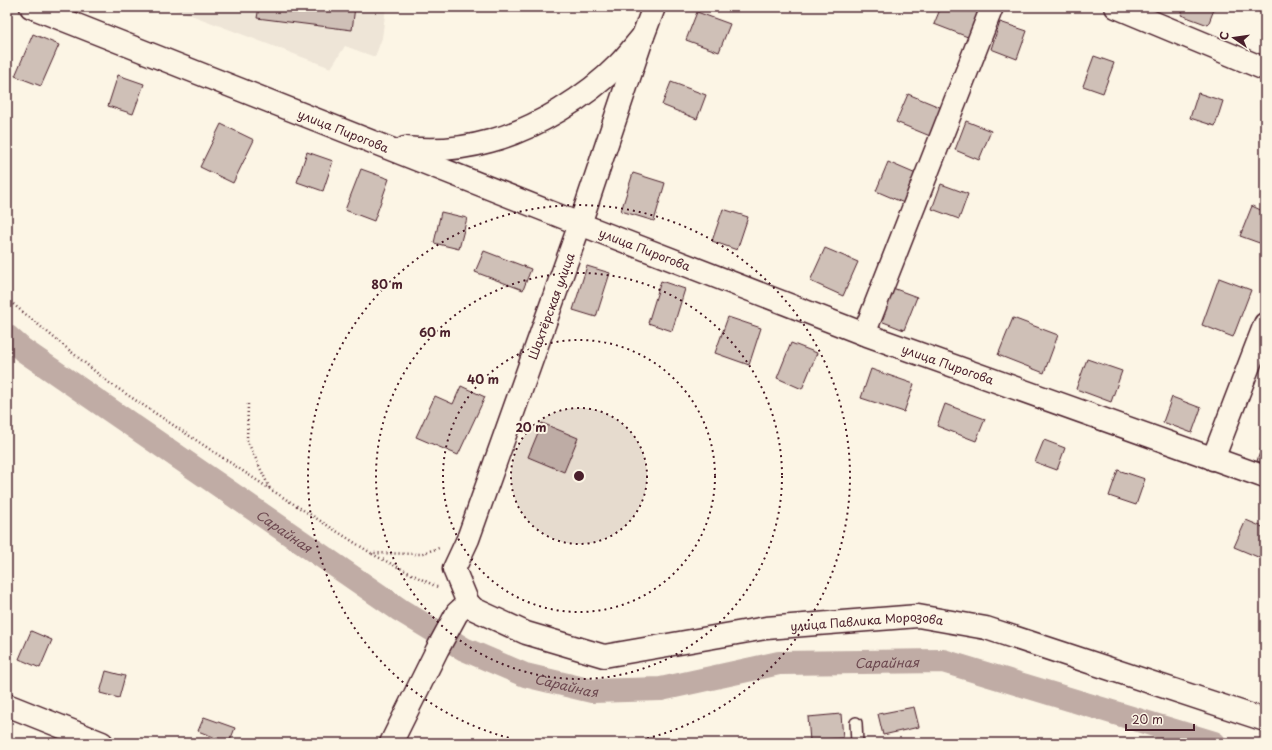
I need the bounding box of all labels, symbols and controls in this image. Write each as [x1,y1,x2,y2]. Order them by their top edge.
north arrow [1214,18,1254,58]
text: С [1215,30,1233,42]
street label: улица Пирогова [295,104,392,157]
street label: улица Пирогова [597,223,694,275]
street label: Шахтёрская улица [523,250,579,362]
text: 80 m [371,275,403,293]
text: 60 m [419,323,451,341]
street label: улица Пирогова [899,339,997,389]
text: 40 m [467,370,499,388]
text: 20 m [515,418,547,436]
centre of rings [572,469,586,483]
water label: Сарайная [253,504,317,557]
street label: улица Павлика Морозова [790,607,945,635]
water label: Сарайная [855,652,920,672]
water label: Сарайная [533,668,599,701]
scale bar [1126,706,1194,732]
text: 20 m [1132,710,1163,728]

